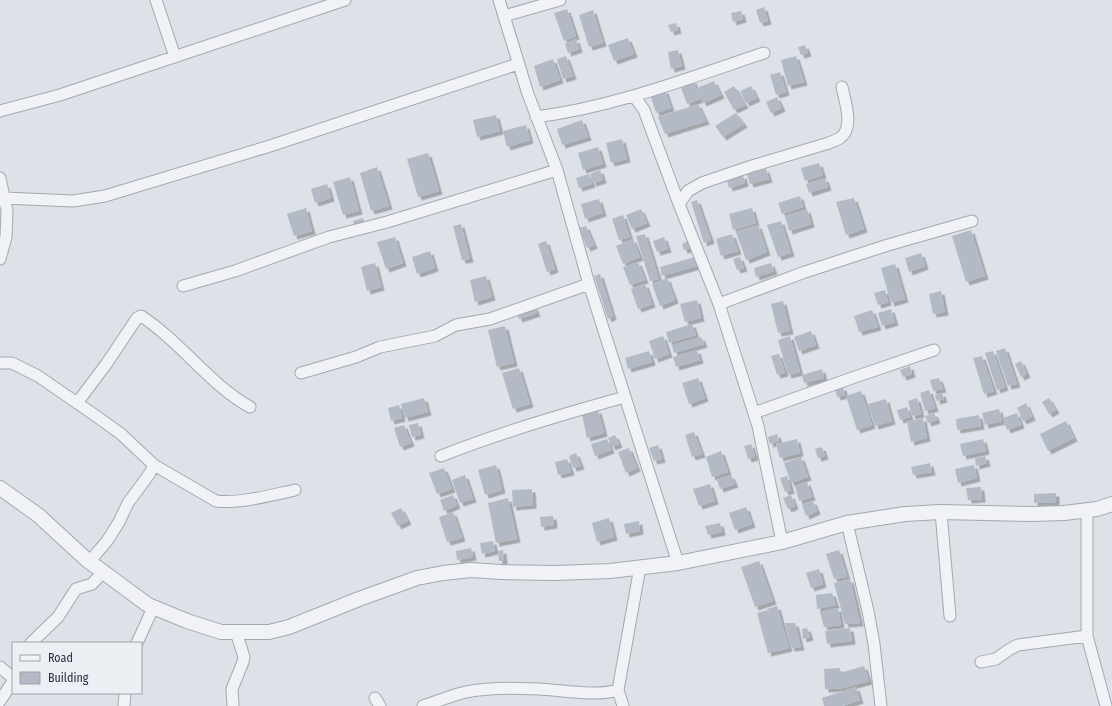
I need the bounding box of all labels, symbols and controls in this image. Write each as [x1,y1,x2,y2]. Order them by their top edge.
legend [12,642,142,694]
text: Road [48,651,73,665]
text: Building [48,671,89,685]

